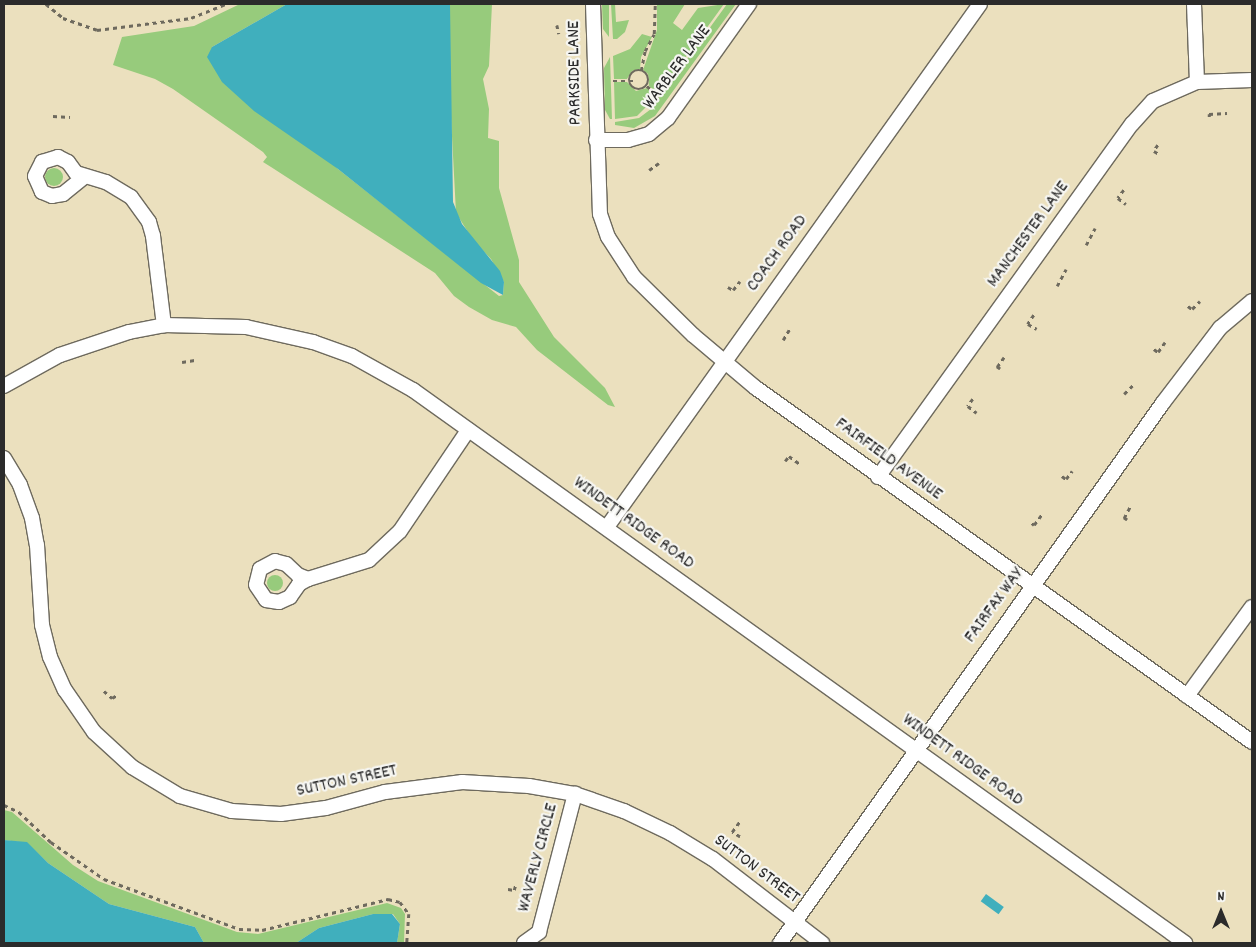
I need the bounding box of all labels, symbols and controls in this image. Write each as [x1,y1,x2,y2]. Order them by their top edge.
street label: PARKSIDE LANE [564,21,588,125]
street label: WARBLER LANE [639,22,717,114]
street label: MANCHESTER LANE [983,178,1075,292]
street label: COACH ROAD [743,211,813,297]
street label: FAIRFIELD AVENUE [830,414,946,506]
street label: WINDETT RIDGE ROAD [568,473,698,575]
street label: FAIRFAX WAY [961,564,1029,648]
street label: WINDETT RIDGE ROAD [897,710,1027,812]
street label: SUTTON STREET [295,761,399,803]
street label: WAVERLY CIRCLE [514,801,564,915]
street label: SUTTON STREET [709,831,803,909]
north arrow [1196,887,1246,937]
text: N [1218,887,1224,907]

